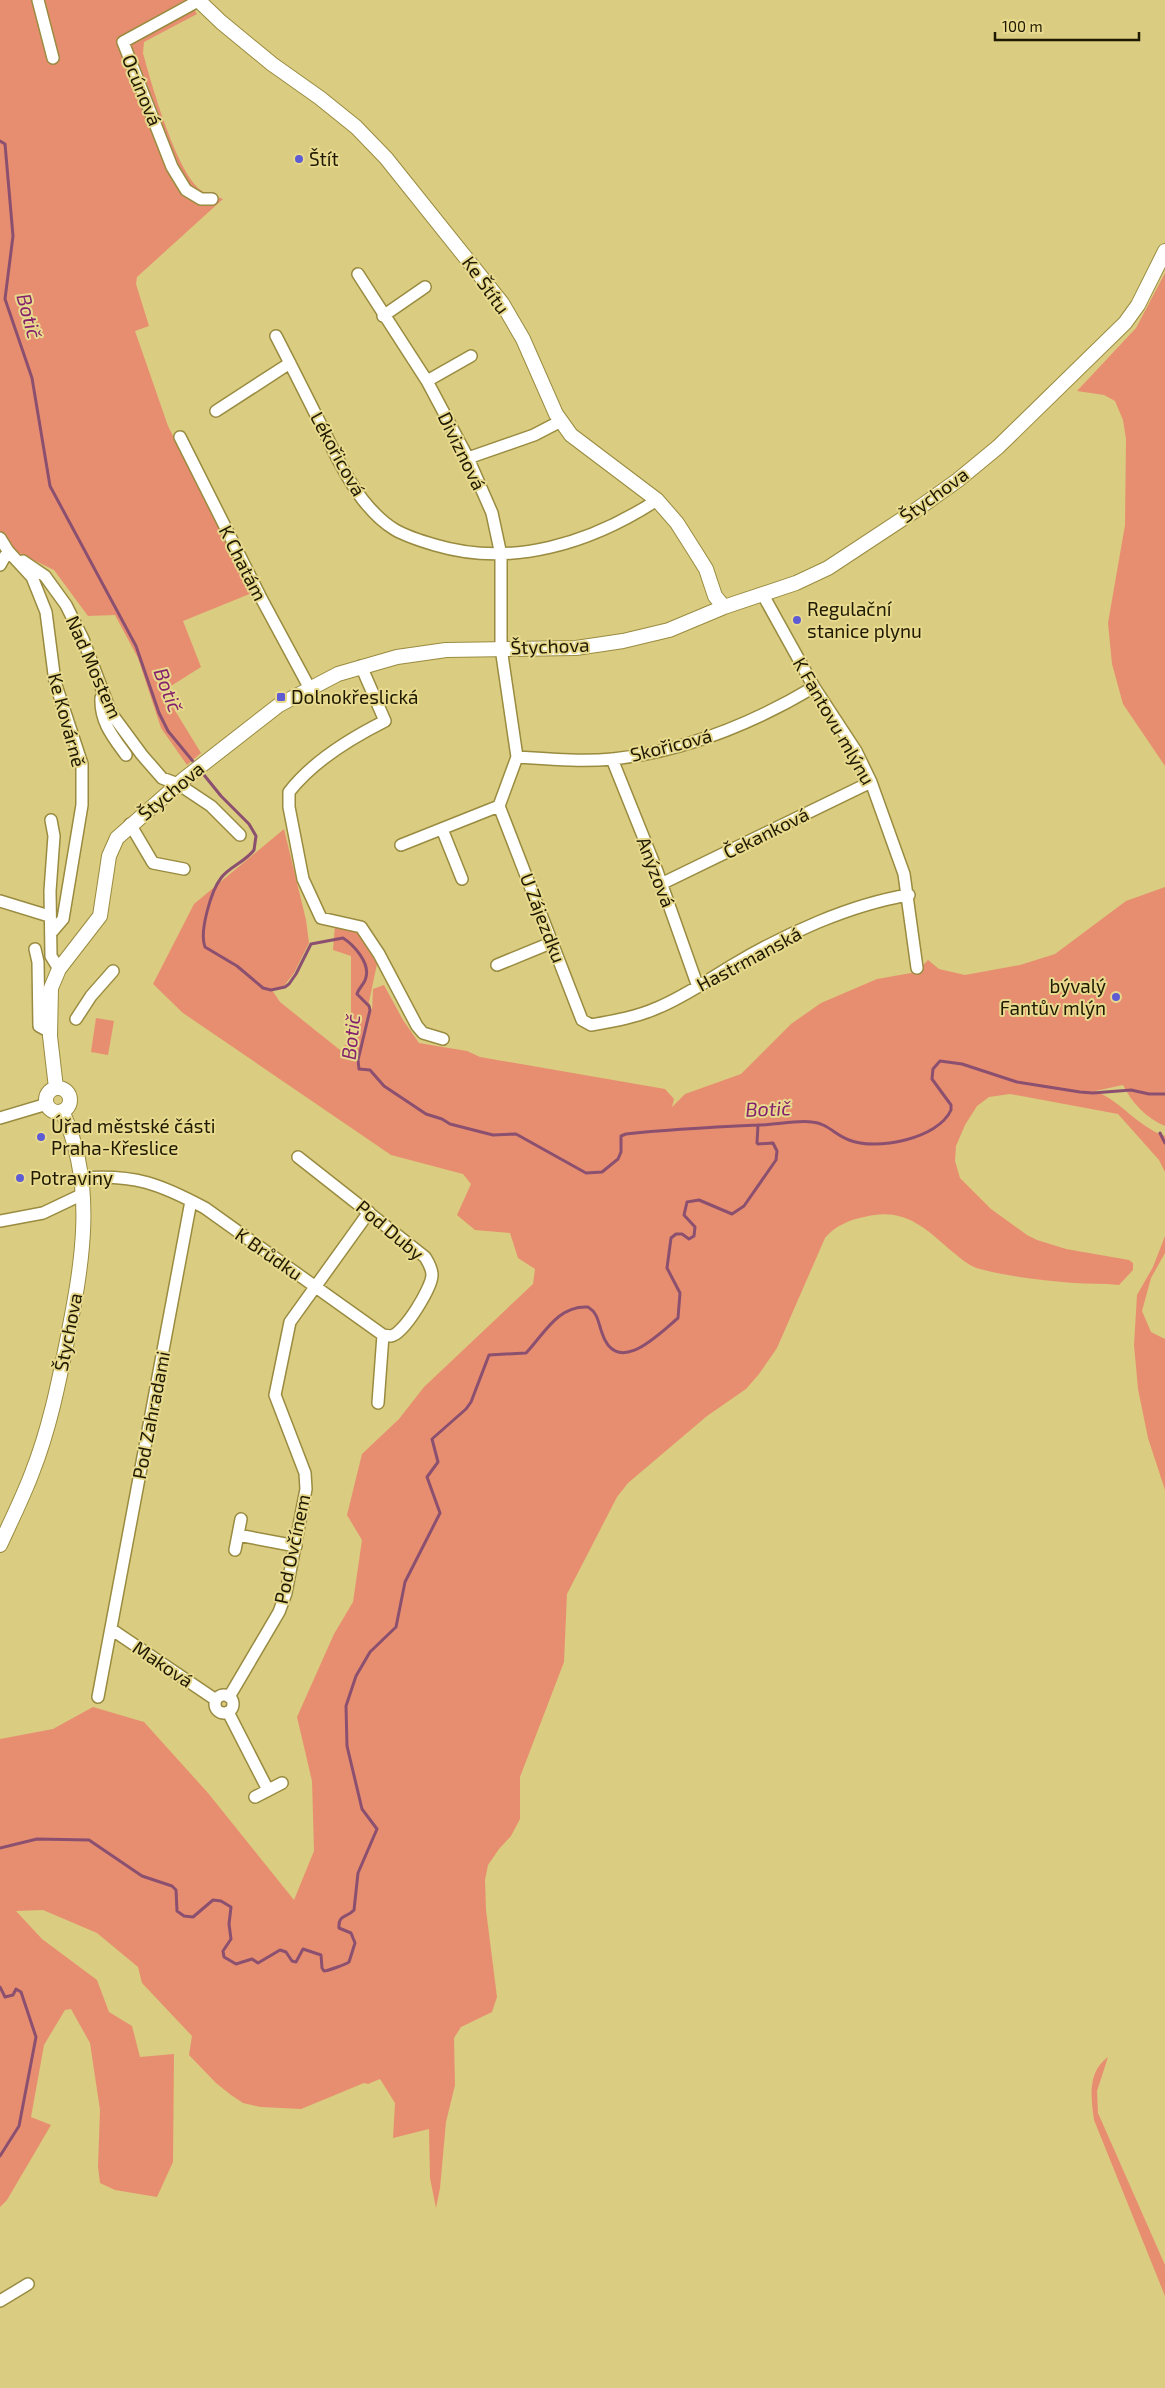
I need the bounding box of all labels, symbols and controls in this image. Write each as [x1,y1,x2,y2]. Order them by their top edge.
scale bar [995,10,1139,42]
text: 100 m [1002,17,1043,35]
street label: Ocúnová [118,51,167,129]
place label: Štít [309,147,339,170]
marker: Štít [293,153,305,165]
street label: Ke Štítu [458,251,515,318]
water label: Botič [12,291,48,341]
street label: Lékořicová [306,408,371,500]
street label: Diviznová [434,408,491,494]
street label: Štychova [895,462,972,527]
street label: K Chatám [215,521,272,604]
place label: Regulační stanice plynu [807,597,922,642]
street label: Nad Mostem [62,612,127,722]
marker: Regulační stanice plynu [791,614,803,626]
street label: Štychova [510,633,590,658]
street label: K Fantovu mlýnu [789,653,880,789]
water label: Botič [150,664,188,716]
street label: Ke Kovárně [44,670,91,769]
place label: Dolnokřeslická [291,685,419,708]
marker: Dolnokřeslická [275,691,287,703]
street label: Skořicová [628,723,714,766]
street label: Štychova [133,756,208,825]
street label: Čekanková [719,802,812,863]
street label: Anýzová [633,833,680,910]
street label: U Zájezdku [516,870,571,966]
street label: Hastrmanská [692,921,805,996]
place label: bývalý Fantův mlýn [1000,974,1106,1019]
marker: bývalý Fantův mlýn [1110,991,1122,1003]
water label: Botič [336,1013,364,1061]
water label: Botič [745,1095,792,1121]
place label: Úřad městské části Praha-Křeslice [51,1114,215,1159]
marker: Úřad městské části Praha-Křeslice [35,1131,47,1143]
place label: Potraviny [30,1166,113,1189]
marker: Potraviny [14,1172,26,1184]
street label: Pod Duby [352,1195,429,1265]
street label: K Brůdku [231,1222,307,1285]
street label: Štychova [49,1291,86,1373]
street label: Pod Zahradami [127,1349,174,1481]
street label: Pod Ovčínem [269,1492,314,1606]
street label: Maková [129,1635,198,1692]

